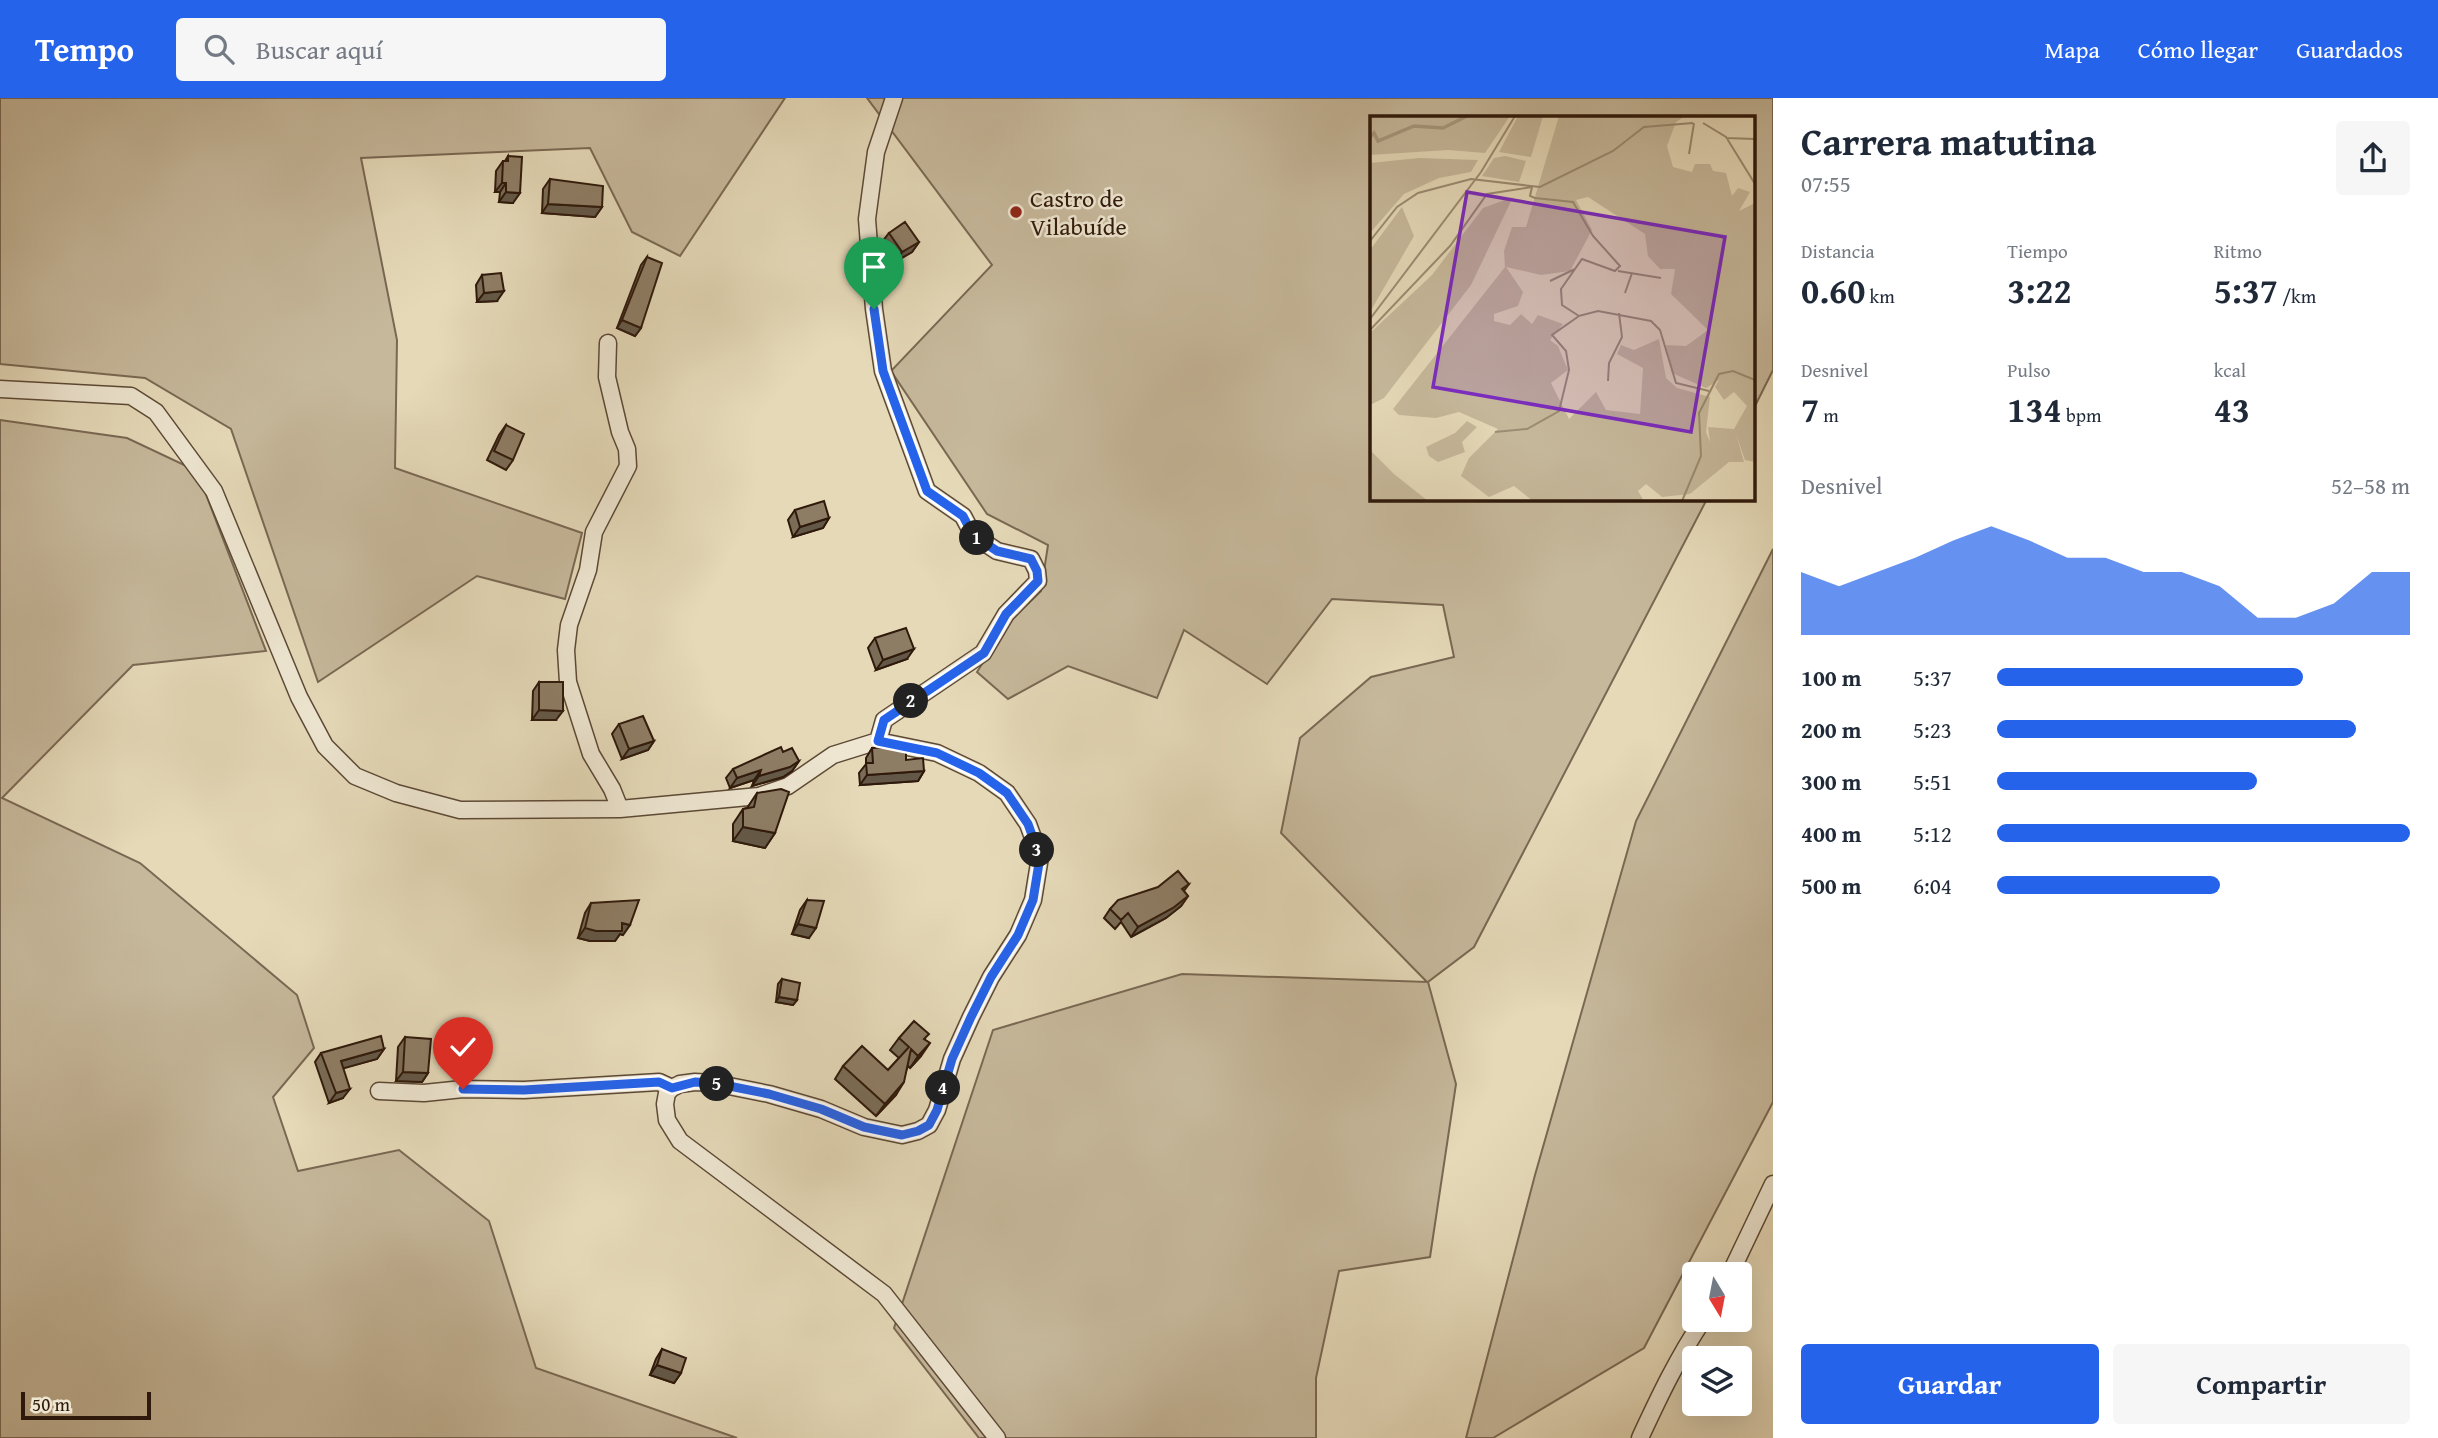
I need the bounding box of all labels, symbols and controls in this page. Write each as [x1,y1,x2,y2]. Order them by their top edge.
search box [176,18,666,81]
text: Tempo [35,25,134,73]
icon: search [200,30,238,68]
text: Buscar aquí [256,30,383,69]
text: Mapa [2044,32,2100,67]
text: Cómo llegar [2138,32,2258,67]
text: Guardados [2296,32,2403,67]
text: Carrera matutina [1801,113,2096,169]
inset map [1370,116,1756,500]
button: share [2336,121,2410,195]
text: 07:55 [1801,167,1851,200]
place label: Castro de Vilabuíde [1030,181,1127,244]
marker: Castro de Vilabuíde [1008,204,1024,220]
pin [844,237,904,309]
text: Distancia [1801,237,1875,265]
text: Tiempo [2007,237,2068,265]
text: Ritmo [2214,237,2262,265]
icon: arrive [855,248,893,286]
text: 0.60 [1801,265,1865,316]
text: 3:22 [2007,265,2072,316]
text: 5:37 [2214,265,2278,316]
text: km [1865,282,1895,310]
text: /km [2278,282,2316,310]
text: Desnivel [1801,356,1868,384]
text: Pulso [2007,356,2050,384]
text: kcal [2214,356,2246,384]
text: 7 [1801,384,1819,435]
text: 134 [2007,384,2062,435]
text: 43 [2214,384,2250,435]
text: m [1819,401,1839,429]
text: bpm [2062,401,2102,429]
text: Desnivel [1801,469,1882,502]
text: 52–58 m [2331,469,2410,502]
pin: 1 [960,520,995,556]
text: 1 [972,523,981,551]
text: 100 m [1801,661,1862,694]
text: 5:37 [1913,661,1952,694]
pin: 2 [894,684,928,718]
text: 2 [906,686,915,714]
text: 200 m [1801,713,1862,746]
text: 5:23 [1913,713,1952,746]
text: 300 m [1801,765,1862,798]
text: 5:51 [1913,765,1952,798]
text: 400 m [1801,817,1862,850]
text: 5:12 [1913,817,1952,850]
pin: 3 [1020,832,1054,868]
text: 3 [1032,835,1041,863]
text: 500 m [1801,869,1862,902]
text: 6:04 [1913,869,1952,902]
pin [433,1017,493,1089]
icon: check [444,1028,482,1066]
pin: 5 [700,1066,734,1102]
text: 5 [712,1069,721,1097]
pin: 4 [926,1070,960,1105]
text: 4 [938,1073,947,1101]
north arrow [1682,1262,1752,1332]
map controls [1682,1262,1752,1416]
button: Guardar [1801,1344,2099,1424]
button: Compartir [2113,1344,2410,1424]
button: layers [1682,1346,1752,1416]
scale bar [21,1389,150,1421]
text: 50 m [32,1390,70,1418]

